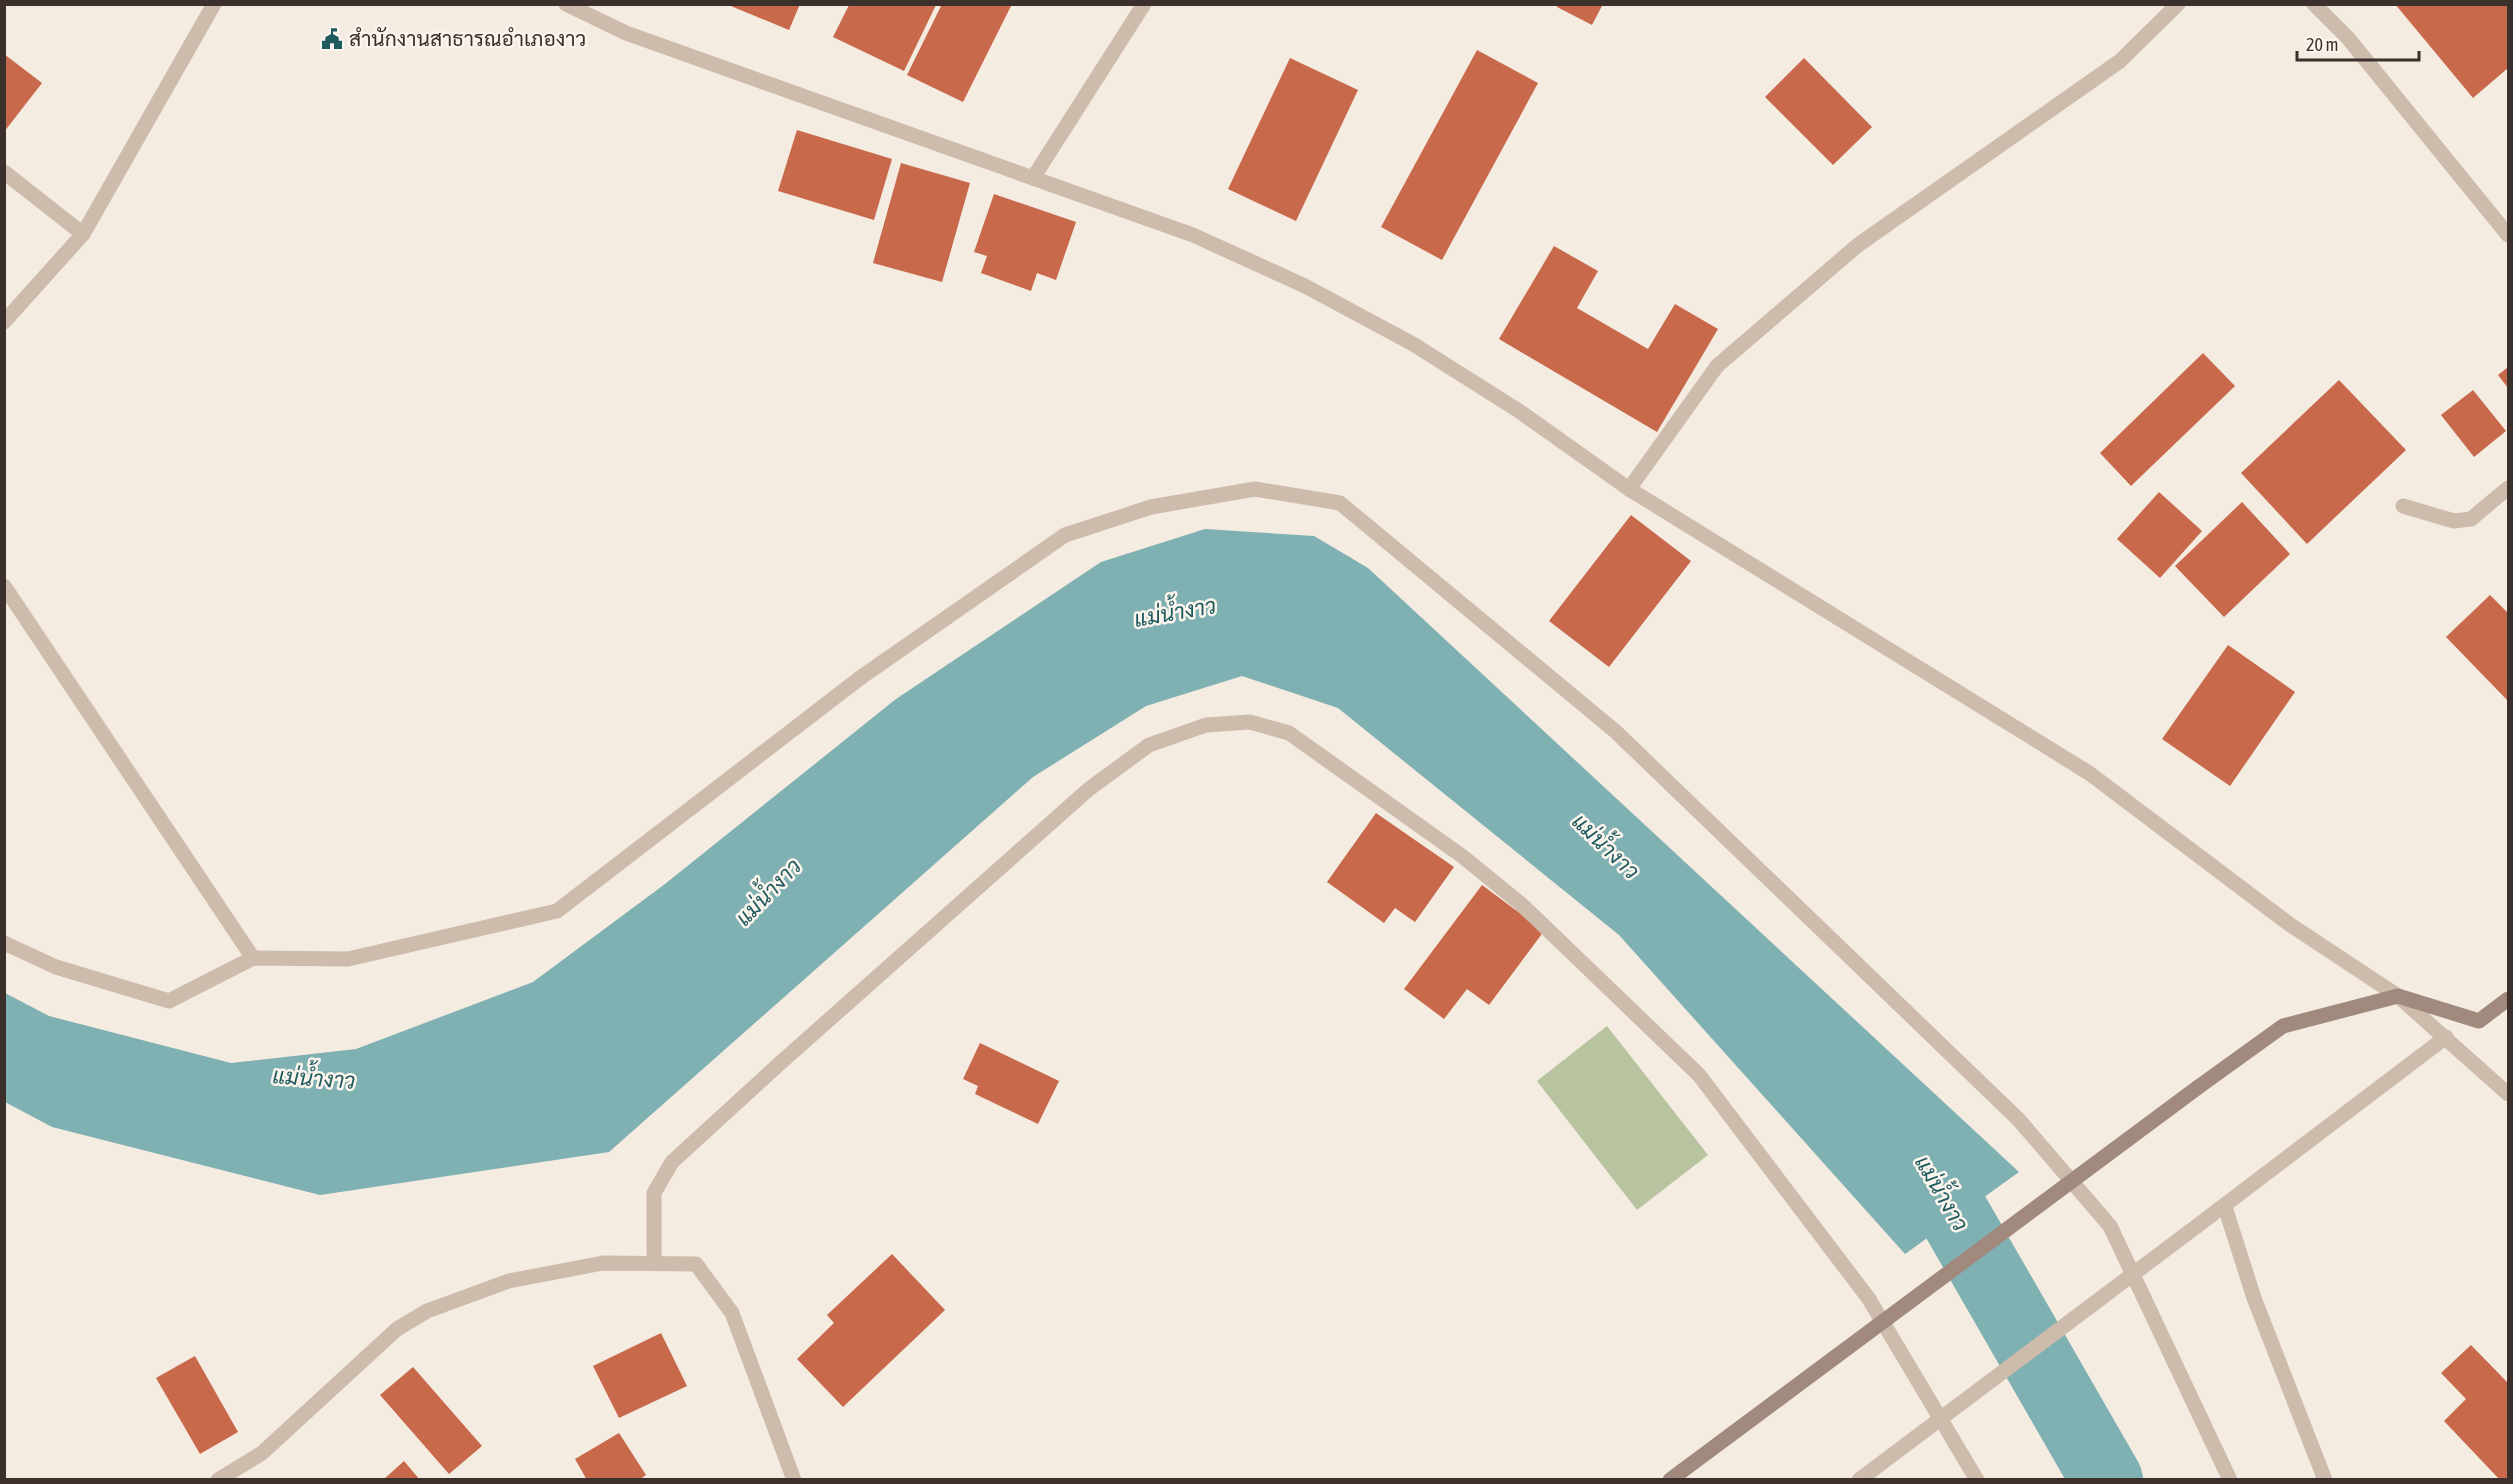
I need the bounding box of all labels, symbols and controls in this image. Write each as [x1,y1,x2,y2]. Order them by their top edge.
scale bar [2297,24,2418,62]
place label: สำนักงานสาธารณอำเภองาว [349,26,586,50]
public building icon: สำนักงานสาธารณอำเภองาว [320,27,344,51]
text: 20 m [2306,34,2338,55]
water label: แม่น้ำงาว [1131,586,1218,632]
water label: แม่น้ำงาว [1567,804,1649,884]
water label: แม่น้ำงาว [726,849,806,931]
water label: แม่น้ำงาว [272,1056,357,1094]
water label: แม่น้ำงาว [1910,1148,1979,1235]

